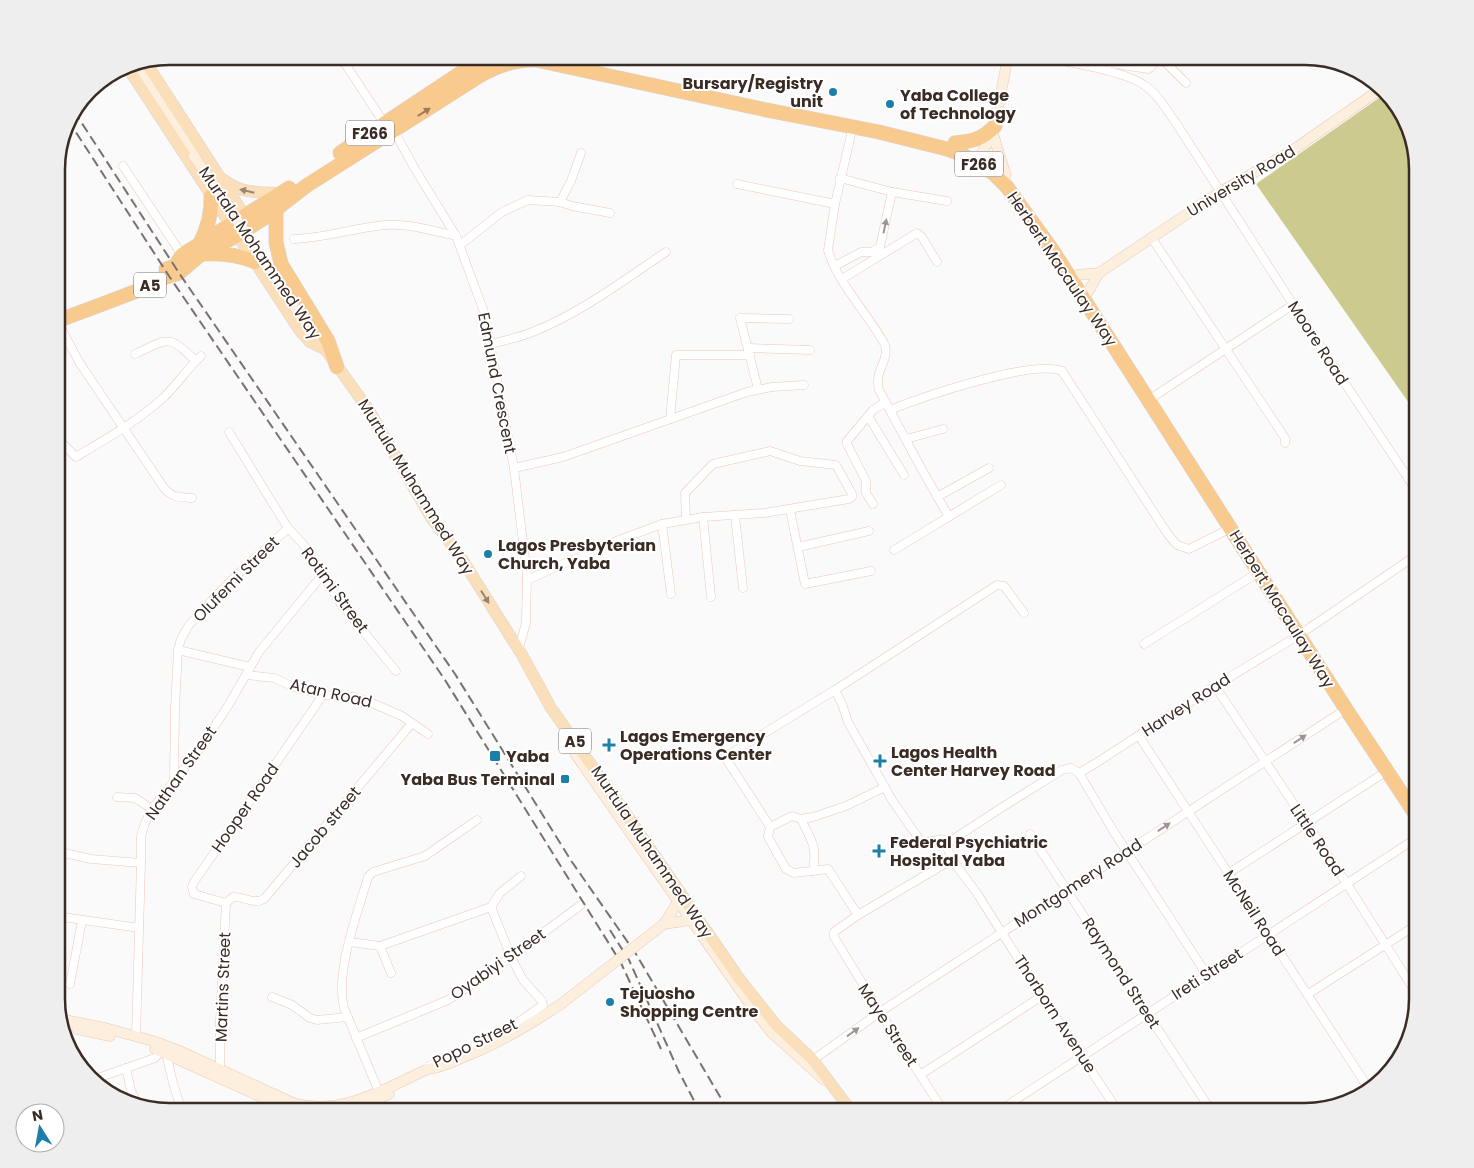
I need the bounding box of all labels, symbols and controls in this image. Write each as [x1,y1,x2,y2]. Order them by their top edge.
place label: Bursary/Registry unit [683,72,824,113]
place label: Yaba College of Technology [900,84,1017,125]
marker: Bursary/Registry unit [827,86,839,98]
marker: Yaba College of Technology [884,98,896,110]
one-way arrow [417,108,430,117]
road number: F266 [346,120,394,146]
street label: University Road [1182,140,1300,222]
road number: F266 [955,152,1003,176]
street label: Murtala Mohammed Way [193,162,327,344]
one-way arrow [239,187,254,195]
street label: Herbert Macaulay Way [1001,187,1123,351]
one-way arrow [881,218,889,234]
road number: A5 [134,272,166,298]
street label: Moore Road [1282,296,1354,390]
street label: Edmund Crescent [472,310,522,456]
street label: Murtula Muhammed Way [352,395,480,579]
street label: Herbert Macaulay Way [1224,525,1340,693]
street label: Olufemi Street [188,531,284,627]
place label: Lagos Presbyterian Church, Yaba [498,534,656,575]
street label: Rotimi Street [296,542,374,638]
marker: Lagos Presbyterian Church, Yaba [482,548,494,560]
one-way arrow [480,590,490,603]
street label: Harvey Road [1137,668,1235,742]
street label: Atan Road [288,672,374,714]
street label: Nathan Street [140,721,222,825]
place label: Lagos Emergency Operations Center [620,725,772,766]
road number: A5 [559,728,591,754]
one-way arrow [1294,734,1307,743]
marker: Lagos Emergency Operations Center [602,738,616,752]
place label: Lagos Health Center Harvey Road [891,741,1056,782]
place label: Yaba [506,745,549,768]
marker: Yaba [488,749,502,763]
marker: Lagos Health Center Harvey Road [873,754,887,768]
street label: Hooper Road [206,759,284,857]
street label: Murtula Muhammed Way [586,761,718,943]
place label: Yaba Bus Terminal [400,768,555,791]
marker: Yaba Bus Terminal [559,773,571,785]
street label: Jacob street [284,781,366,873]
street label: Little Road [1284,799,1350,881]
one-way arrow [1158,823,1171,832]
place label: Federal Psychiatric Hospital Yaba [890,831,1048,872]
street label: Montgomery Road [1010,833,1146,933]
marker: Federal Psychiatric Hospital Yaba [872,844,886,858]
street label: McNeil Road [1218,865,1290,961]
street label: Raymond Street [1076,913,1166,1033]
street label: Oyabiyi Street [446,923,550,1005]
street label: Martins Street [210,931,236,1042]
street label: Ireti Street [1167,942,1247,1006]
street label: Thorborn Avenue [1008,950,1102,1078]
street label: Maye Street [853,979,924,1071]
place label: Tejuosho Shopping Centre [620,982,758,1023]
marker: Tejuosho Shopping Centre [604,996,616,1008]
street label: Popo Street [429,1012,521,1073]
one-way arrow [846,1027,860,1037]
north arrow [15,1103,65,1153]
text: N [30,1104,45,1126]

